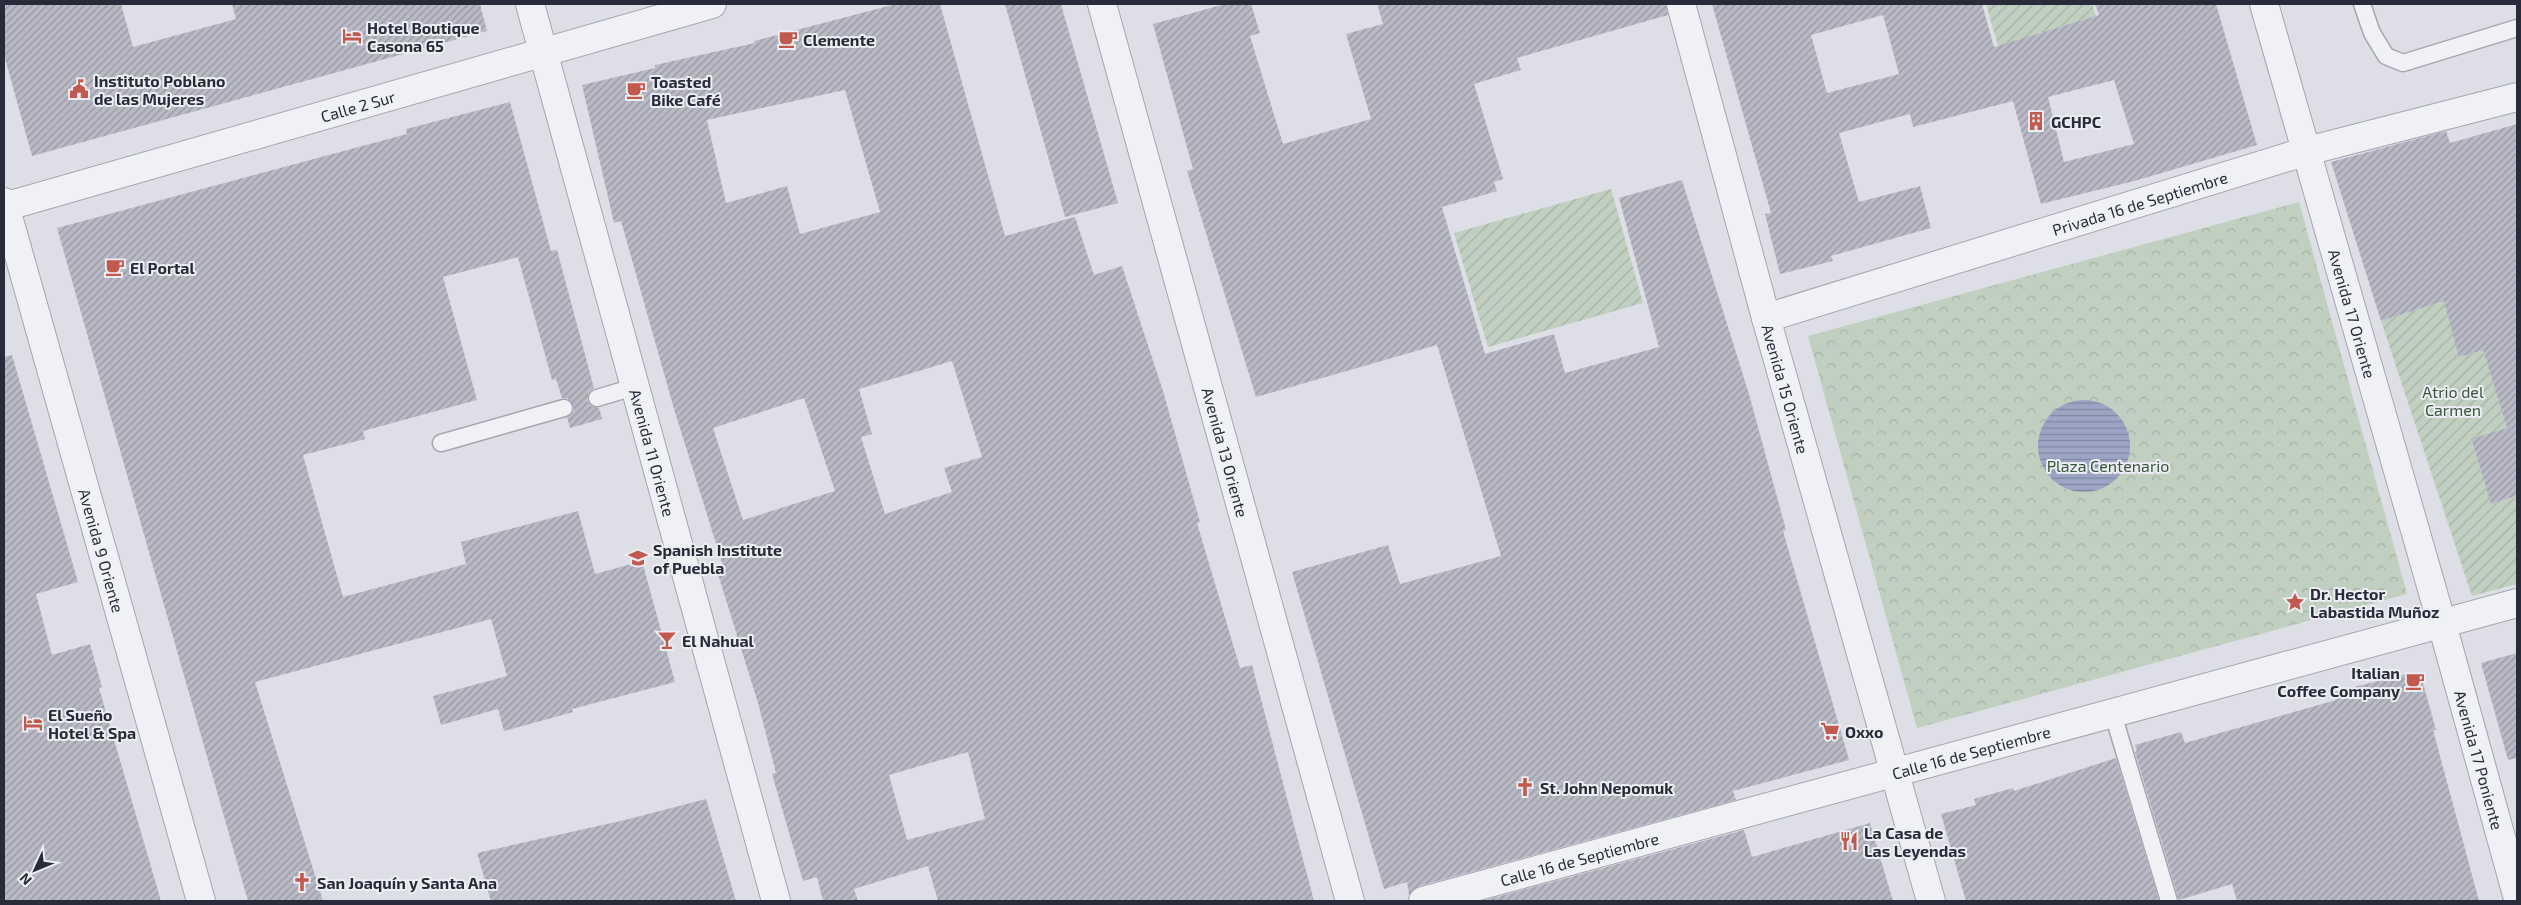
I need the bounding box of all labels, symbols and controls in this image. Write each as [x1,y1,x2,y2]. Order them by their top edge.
place label: Hotel Boutique Casona 65 [367,18,480,55]
hotel icon: Hotel Boutique Casona 65 [341,25,363,47]
cafe icon: Clemente [777,28,799,50]
place label: Clemente [803,30,875,49]
place label: Instituto Poblano de las Mujeres [94,71,225,108]
place label: Toasted Bike Café [651,72,721,109]
public building icon: Instituto Poblano de las Mujeres [68,78,90,100]
cafe icon: Toasted Bike Café [625,79,647,101]
street label: Calle 2 Sur [318,86,398,125]
building icon: GCHPC [2025,110,2047,132]
place label: GCHPC [2051,112,2101,131]
street label: Privada 16 de Septiembre [2050,167,2230,239]
street label: Avenida 17 Oriente [2325,247,2380,380]
cafe icon: El Portal [104,256,126,278]
place label: El Portal [130,258,195,277]
street label: Avenida 15 Oriente [1759,322,1813,456]
park label: Atrio del Carmen [2422,382,2484,419]
street label: Avenida 13 Oriente [1199,385,1253,519]
street label: Avenida 11 Oriente [626,387,680,518]
park label: Plaza Centenario [2047,456,2169,475]
street label: Avenida 9 Oriente [76,486,129,615]
place label: Spanish Institute of Puebla [653,540,782,577]
school or university icon: Spanish Institute of Puebla [627,547,649,569]
place label: Dr. Hector Labastida Muñoz [2310,584,2440,621]
place icon: Dr. Hector Labastida Muñoz [2284,591,2306,613]
bar icon: El Nahual [656,629,678,651]
place label: El Nahual [682,631,754,650]
place label: Italian Coffee Company [2277,663,2400,701]
cafe icon: Italian Coffee Company [2404,670,2426,692]
street label: Avenida 17 Poniente [2451,688,2508,832]
place label: El Sueño Hotel & Spa [48,705,136,742]
hotel icon: El Sueño Hotel & Spa [22,712,44,734]
supermarket icon: Oxxo [1819,720,1841,742]
street label: Calle 16 de Septiembre [1890,721,2052,782]
place label: Oxxo [1845,722,1883,741]
church icon: St. John Nepomuk [1514,776,1536,798]
place label: St. John Nepomuk [1540,778,1673,797]
place label: La Casa de Las Leyendas [1864,823,1966,861]
street label: Calle 16 de Septiembre [1498,828,1661,889]
restaurant icon: La Casa de Las Leyendas [1838,830,1860,852]
north arrow [10,845,60,895]
text: N [16,870,35,889]
church icon: San Joaquín y Santa Ana [291,871,313,893]
place label: San Joaquín y Santa Ana [317,873,497,893]

